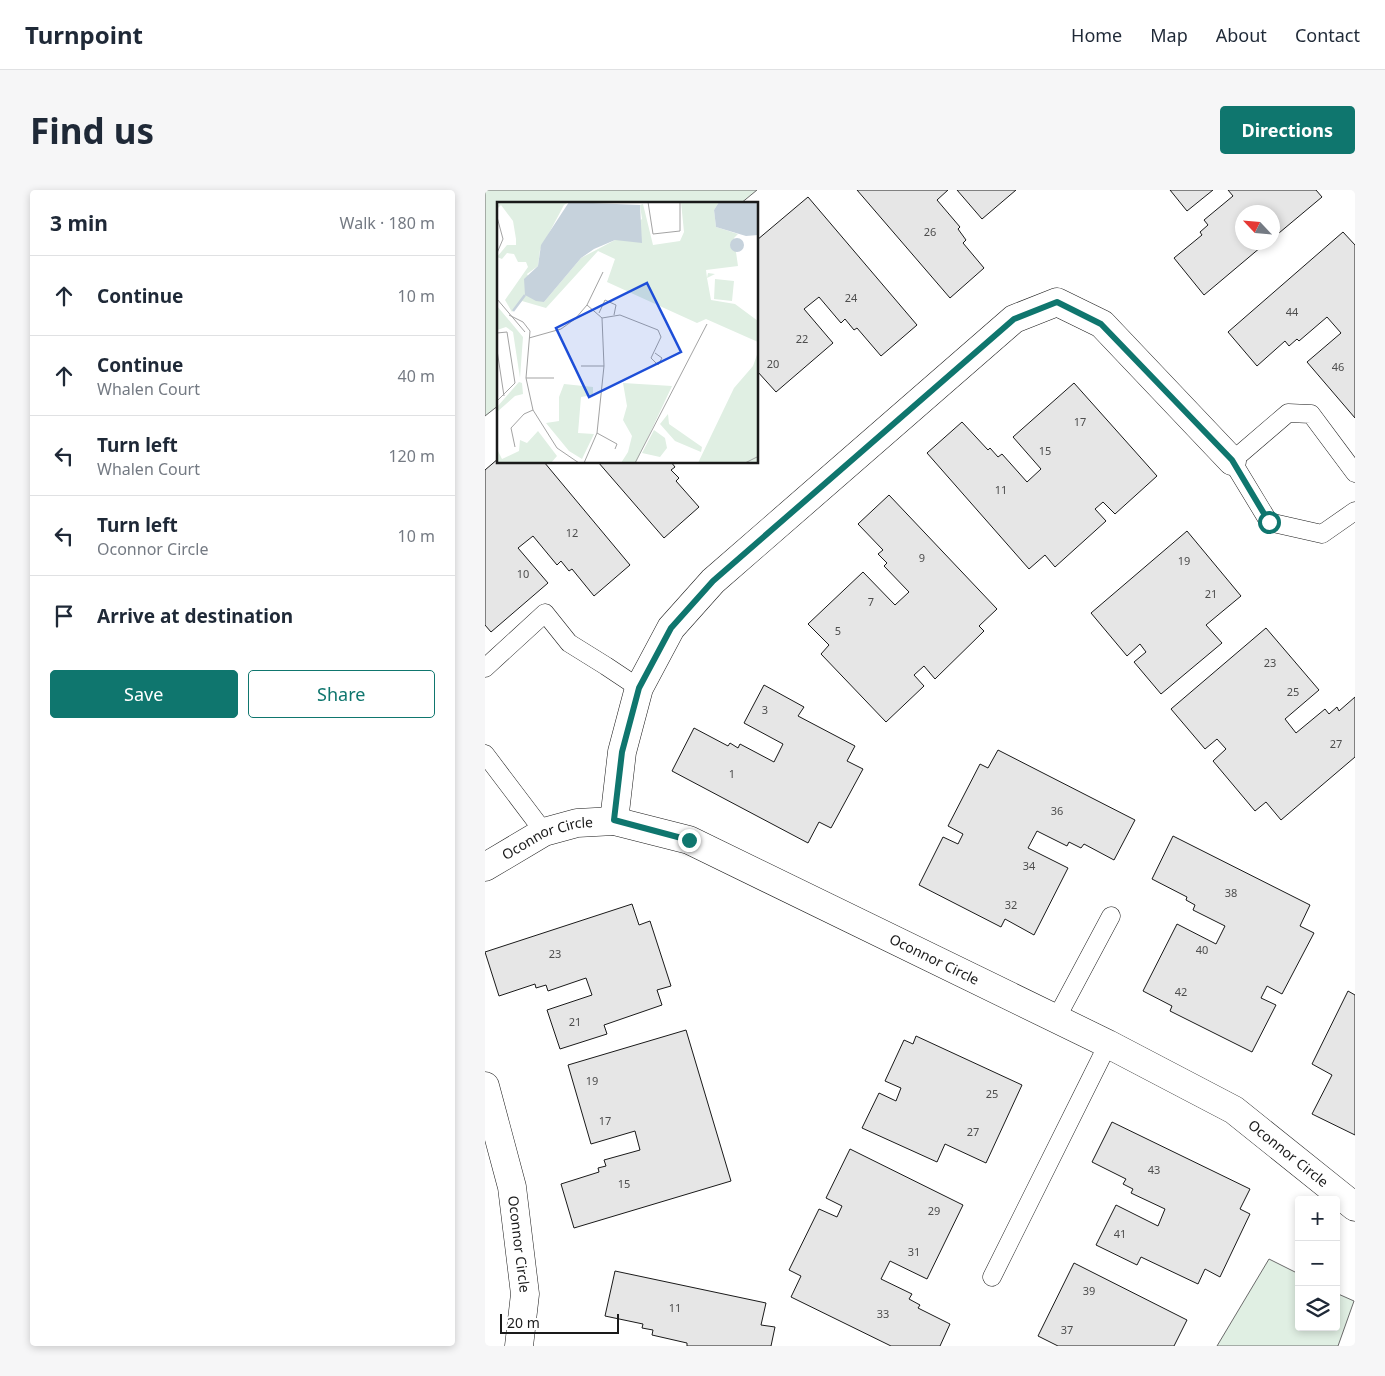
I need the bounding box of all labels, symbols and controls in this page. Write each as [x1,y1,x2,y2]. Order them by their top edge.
text: Turnpoint [25,18,143,51]
text: Home [1071,23,1122,47]
text: Map [1150,23,1188,47]
text: About [1216,23,1267,47]
text: Contact [1295,23,1360,47]
button: Directions [1220,106,1355,154]
text: Find us [30,107,154,154]
inset map [497,202,759,464]
north arrow [1235,205,1280,250]
text: 3 min [50,209,108,237]
text: Walk · 180 m [340,212,435,234]
house number: 26 [924,224,936,239]
icon: ahead [50,282,78,310]
text: Continue [97,283,183,309]
text: 10 m [398,285,435,307]
house number: 24 [845,290,858,305]
house number: 44 [1286,304,1299,319]
house number: 22 [796,331,808,346]
text: Continue [97,352,183,378]
house number: 20 [767,356,779,371]
house number: 46 [1332,359,1344,374]
icon: ahead [50,362,78,390]
text: 40 m [398,365,435,387]
text: Whalen Court [97,378,200,400]
house number: 17 [1074,414,1086,429]
text: Turn left [97,432,178,458]
icon: left [50,442,78,470]
house number: 15 [1039,443,1051,458]
text: 120 m [388,445,435,467]
text: Whalen Court [97,458,200,480]
house number: 11 [995,482,1007,497]
route start [1258,511,1281,534]
text: Turn left [97,512,178,538]
icon: left [50,522,78,550]
text: 10 m [398,525,435,547]
house number: 12 [566,525,578,540]
text: Oconnor Circle [97,538,208,560]
house number: 9 [919,550,925,565]
house number: 19 [1178,553,1190,568]
house number: 10 [517,566,529,581]
house number: 21 [1205,586,1217,601]
house number: 7 [868,594,874,609]
icon: arrive [50,602,78,630]
text: Arrive at destination [97,603,293,629]
house number: 5 [835,623,841,638]
house number: 23 [1264,655,1276,670]
button: Save [50,670,238,718]
button: Share [248,670,435,718]
house number: 25 [1287,684,1299,699]
house number: 3 [762,702,768,717]
house number: 27 [1330,736,1342,751]
house number: 1 [729,766,735,781]
house number: 36 [1051,803,1063,818]
street label: Oconnor Circle [498,812,594,864]
route end [678,829,701,852]
house number: 34 [1023,858,1036,873]
house number: 38 [1225,885,1237,900]
house number: 32 [1005,897,1017,912]
street label: Oconnor Circle [886,929,983,989]
house number: 40 [1196,942,1208,957]
house number: 23 [549,946,561,961]
house number: 42 [1175,984,1187,999]
house number: 21 [569,1014,581,1029]
house number: 19 [586,1073,598,1088]
house number: 25 [986,1086,998,1101]
house number: 17 [599,1113,611,1128]
street label: Oconnor Circle [1245,1115,1333,1191]
house number: 27 [967,1124,979,1139]
house number: 43 [1148,1162,1160,1177]
house number: 15 [618,1176,630,1191]
street label: Oconnor Circle [504,1194,535,1294]
map controls [1295,1196,1340,1331]
button: + [1295,1196,1340,1241]
house number: 29 [928,1203,940,1218]
house number: 41 [1114,1226,1126,1241]
button: − [1295,1241,1340,1286]
house number: 31 [908,1244,920,1259]
house number: 39 [1083,1283,1095,1298]
button: layers [1295,1286,1340,1331]
house number: 11 [669,1300,681,1315]
house number: 33 [877,1306,889,1321]
scale bar [500,1311,619,1334]
text: 20 m [507,1313,540,1332]
house number: 37 [1061,1322,1073,1337]

